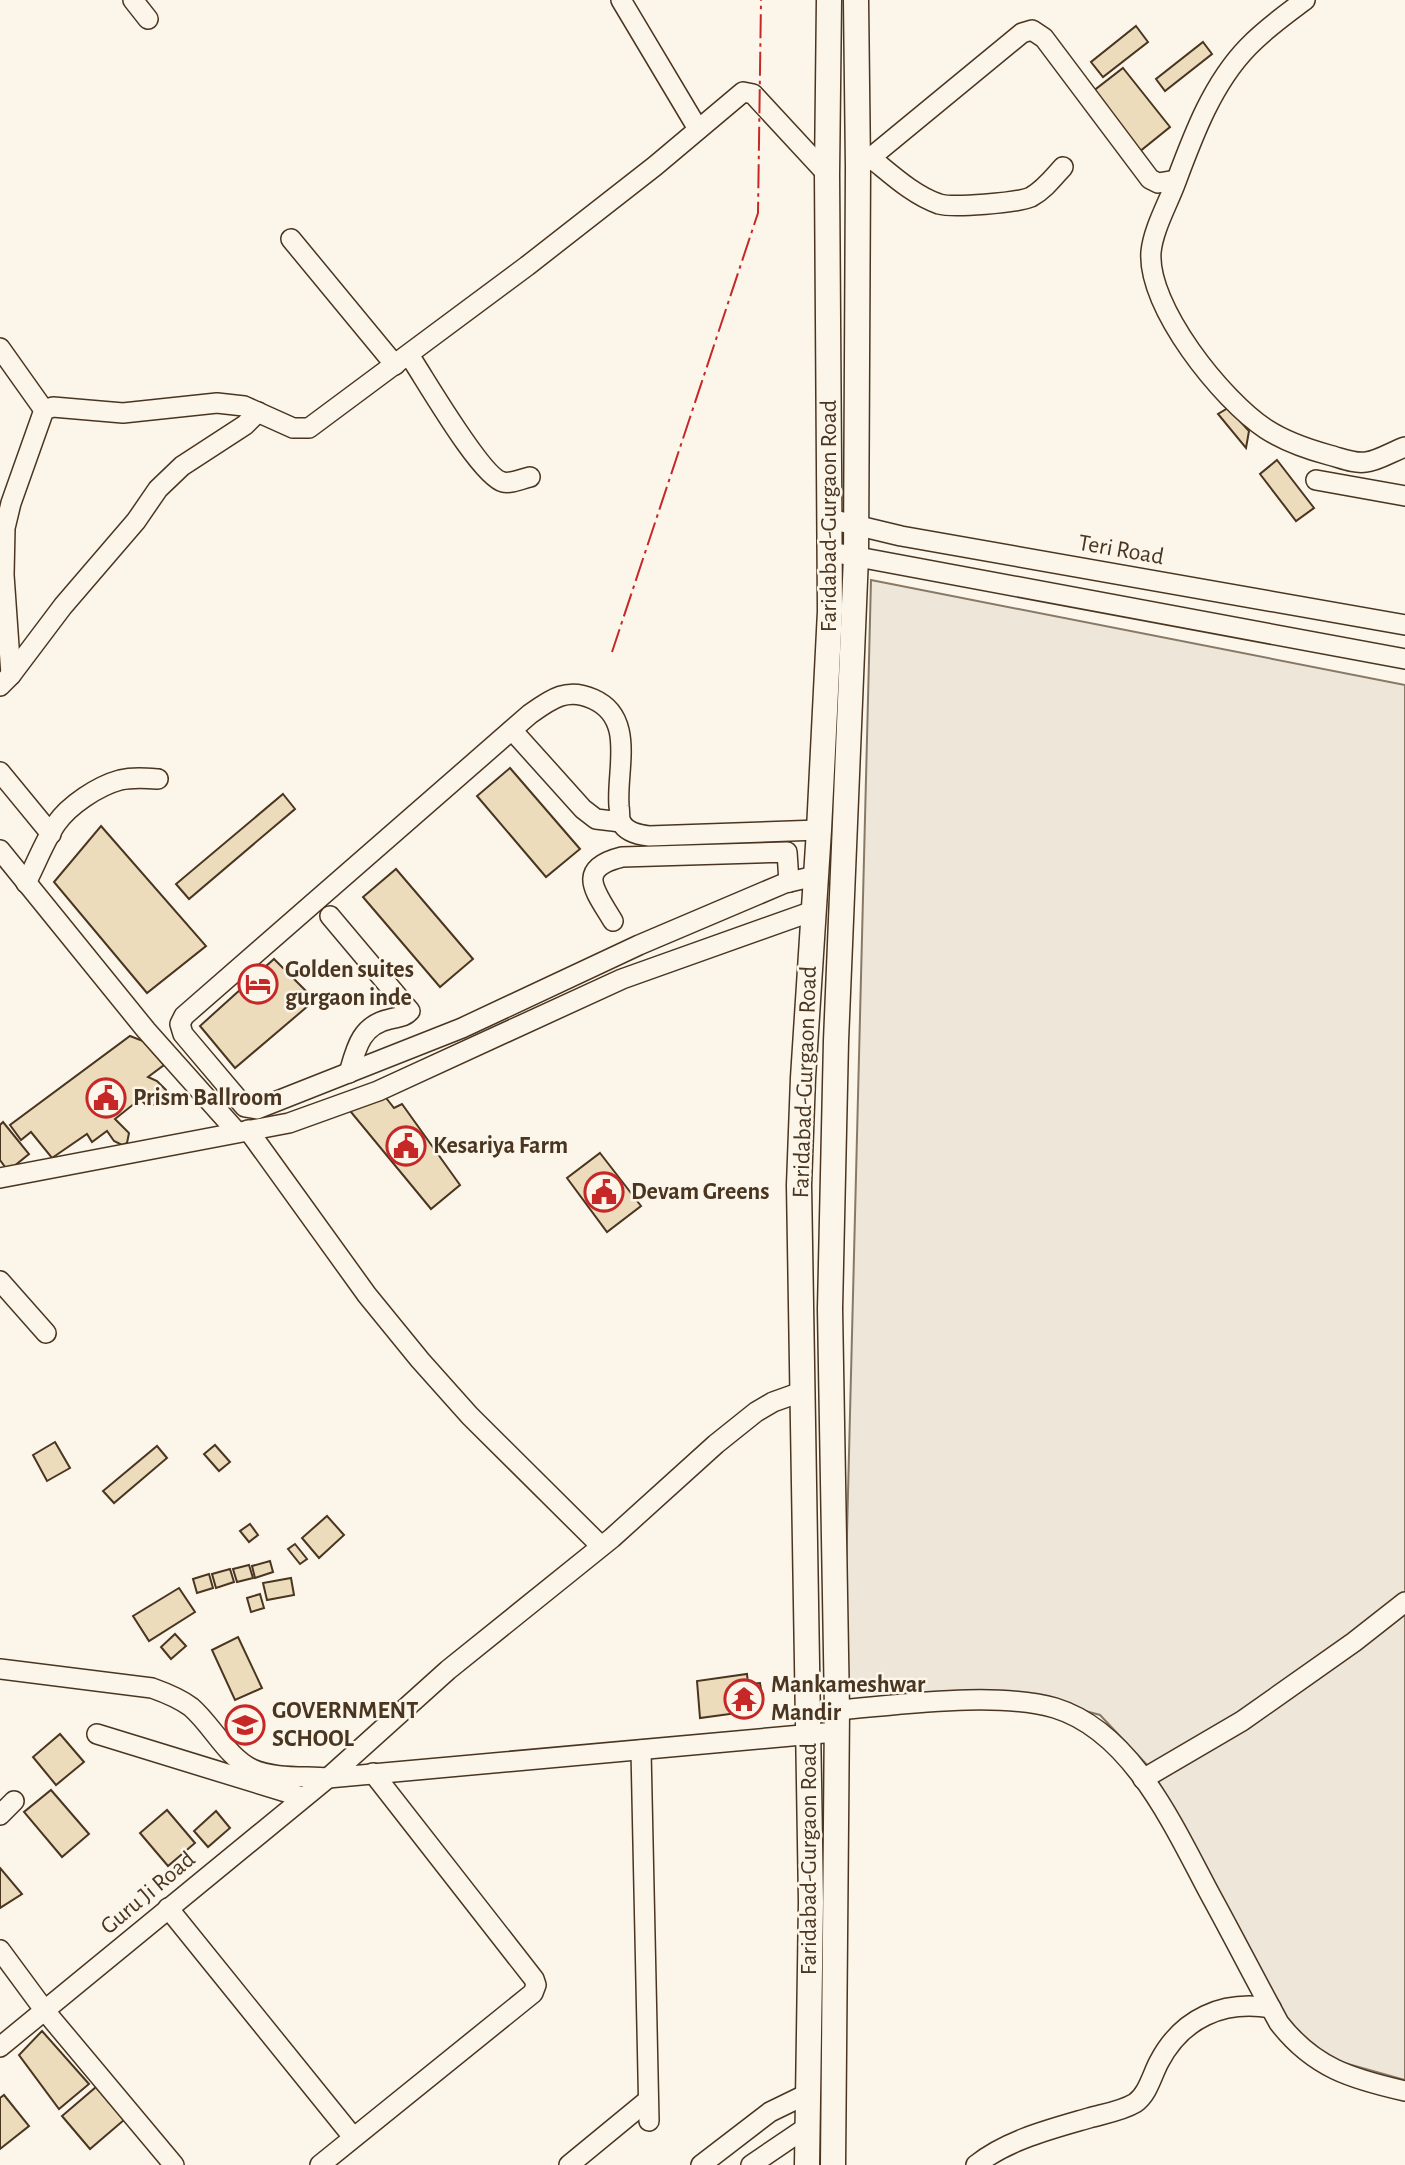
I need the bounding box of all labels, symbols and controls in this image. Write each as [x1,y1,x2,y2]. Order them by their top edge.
street label: Faridabad-Gurgaon Road [817,400,841,632]
street label: Teri Road [1076,531,1166,569]
place label: Golden suites gurgaon inde [285,958,414,1010]
hotel icon: Golden suites gurgaon inde [237,963,279,1005]
street label: Faridabad-Gurgaon Road [789,965,821,1199]
public building icon: Prism Ballroom [85,1077,127,1119]
place label: Prism Ballroom [133,1086,282,1110]
public building icon: Kesariya Farm [385,1125,427,1167]
place label: Kesariya Farm [433,1134,568,1158]
public building icon: Devam Greens [583,1171,625,1213]
place label: Devam Greens [631,1180,770,1204]
place label: Mankameshwar Mandir [771,1673,926,1725]
temple icon: Mankameshwar Mandir [723,1678,765,1720]
place label: GOVERNMENT SCHOOL [272,1699,418,1751]
school or university icon: GOVERNMENT SCHOOL [224,1704,266,1746]
street label: Faridabad-Gurgaon Road [797,1743,821,1975]
street label: Guru Ji Road [96,1847,200,1939]

